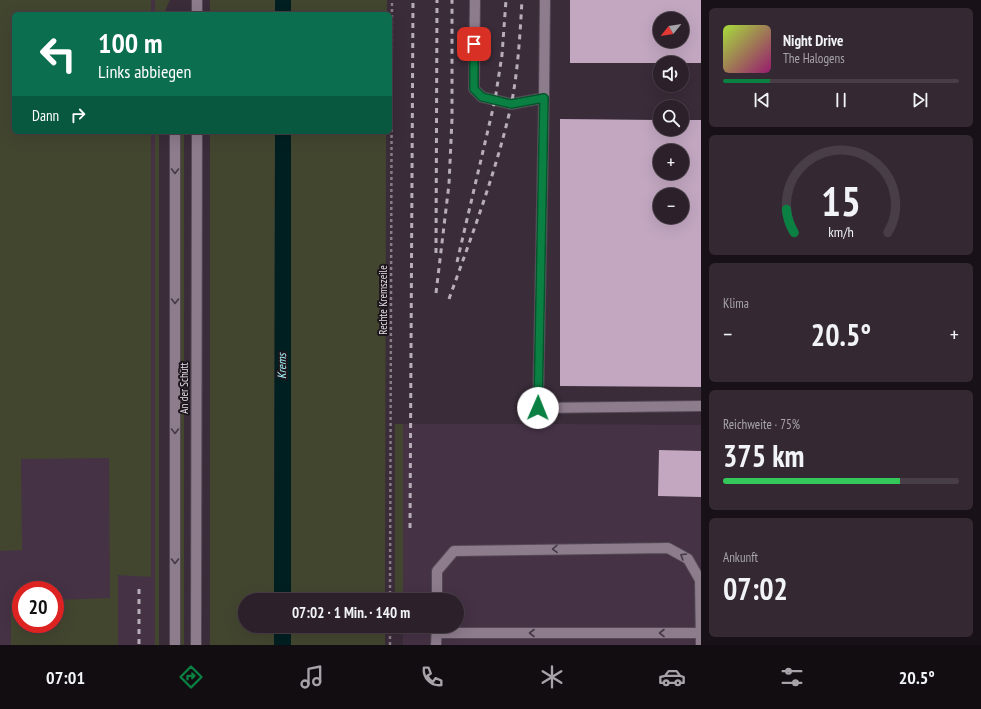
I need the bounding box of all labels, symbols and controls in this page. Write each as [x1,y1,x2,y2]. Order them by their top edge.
north arrow [653,12,689,48]
map controls [653,12,689,224]
text: 100 m [98,24,162,61]
pin [457,27,491,61]
icon: left [32,28,84,80]
text: Night Drive [783,31,843,50]
icon: arrive [463,33,485,55]
text: The Halogens [783,50,845,67]
button: sound [653,56,689,92]
text: Links abbiegen [98,60,191,83]
icon: previous [751,89,773,111]
icon: pause [830,89,852,111]
icon: next [909,89,931,111]
button: search [653,100,689,136]
icon: right [67,104,89,126]
text: Dann [32,106,59,125]
button: + [653,144,689,180]
one-way arrow [171,168,179,174]
text: 15 [821,174,861,227]
button: − [653,188,689,224]
text: km/h [828,222,854,241]
street label: Rechte Kremszeile [376,265,390,335]
text: Klima [723,295,749,312]
one-way arrow [171,298,179,304]
text: 20.5° [811,315,871,354]
text: − [723,320,732,348]
text: + [950,320,959,348]
water label: Krems [274,351,289,379]
street label: An der Schütt [177,362,191,414]
position arrow [517,387,559,429]
text: Reichweite · 75% [723,416,800,433]
one-way arrow [171,428,179,434]
text: 375 km [723,436,804,475]
one-way arrow [552,545,558,554]
text: Ankunft [723,549,758,566]
one-way arrow [680,554,687,561]
one-way arrow [171,558,179,564]
text: 07:02 [723,569,788,608]
speed limit sign: 20 [12,581,64,633]
text: 07:02 · 1 Min. · 140 m [292,603,410,622]
one-way arrow [529,629,535,637]
one-way arrow [659,629,665,637]
icon: directions [177,663,205,691]
icon: music [298,663,326,691]
icon: phone [418,663,446,691]
icon: climate [538,663,566,691]
icon: car [658,663,686,691]
icon: filters [778,663,806,691]
text: 07:01 [46,666,85,689]
text: 20.5° [899,666,935,689]

